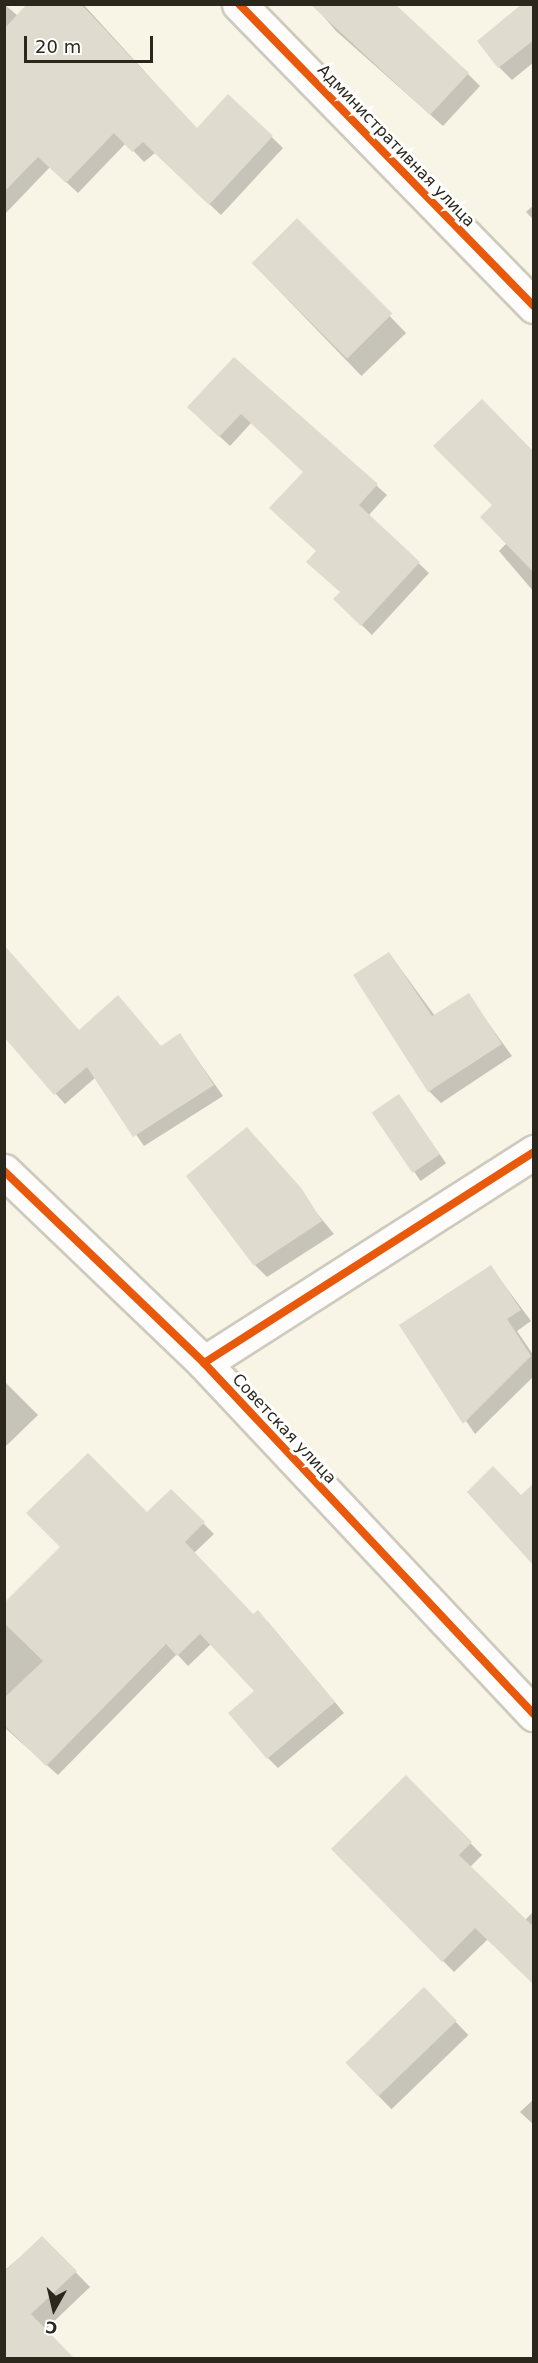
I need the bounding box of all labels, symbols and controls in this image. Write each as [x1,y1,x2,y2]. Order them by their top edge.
scale bar [27,24,156,62]
text: 20 m [35,36,81,57]
street label: Административная улица [313,61,479,231]
street label: Советская улица [228,1370,340,1488]
north arrow [24,2279,84,2339]
text: С [44,2317,59,2338]

